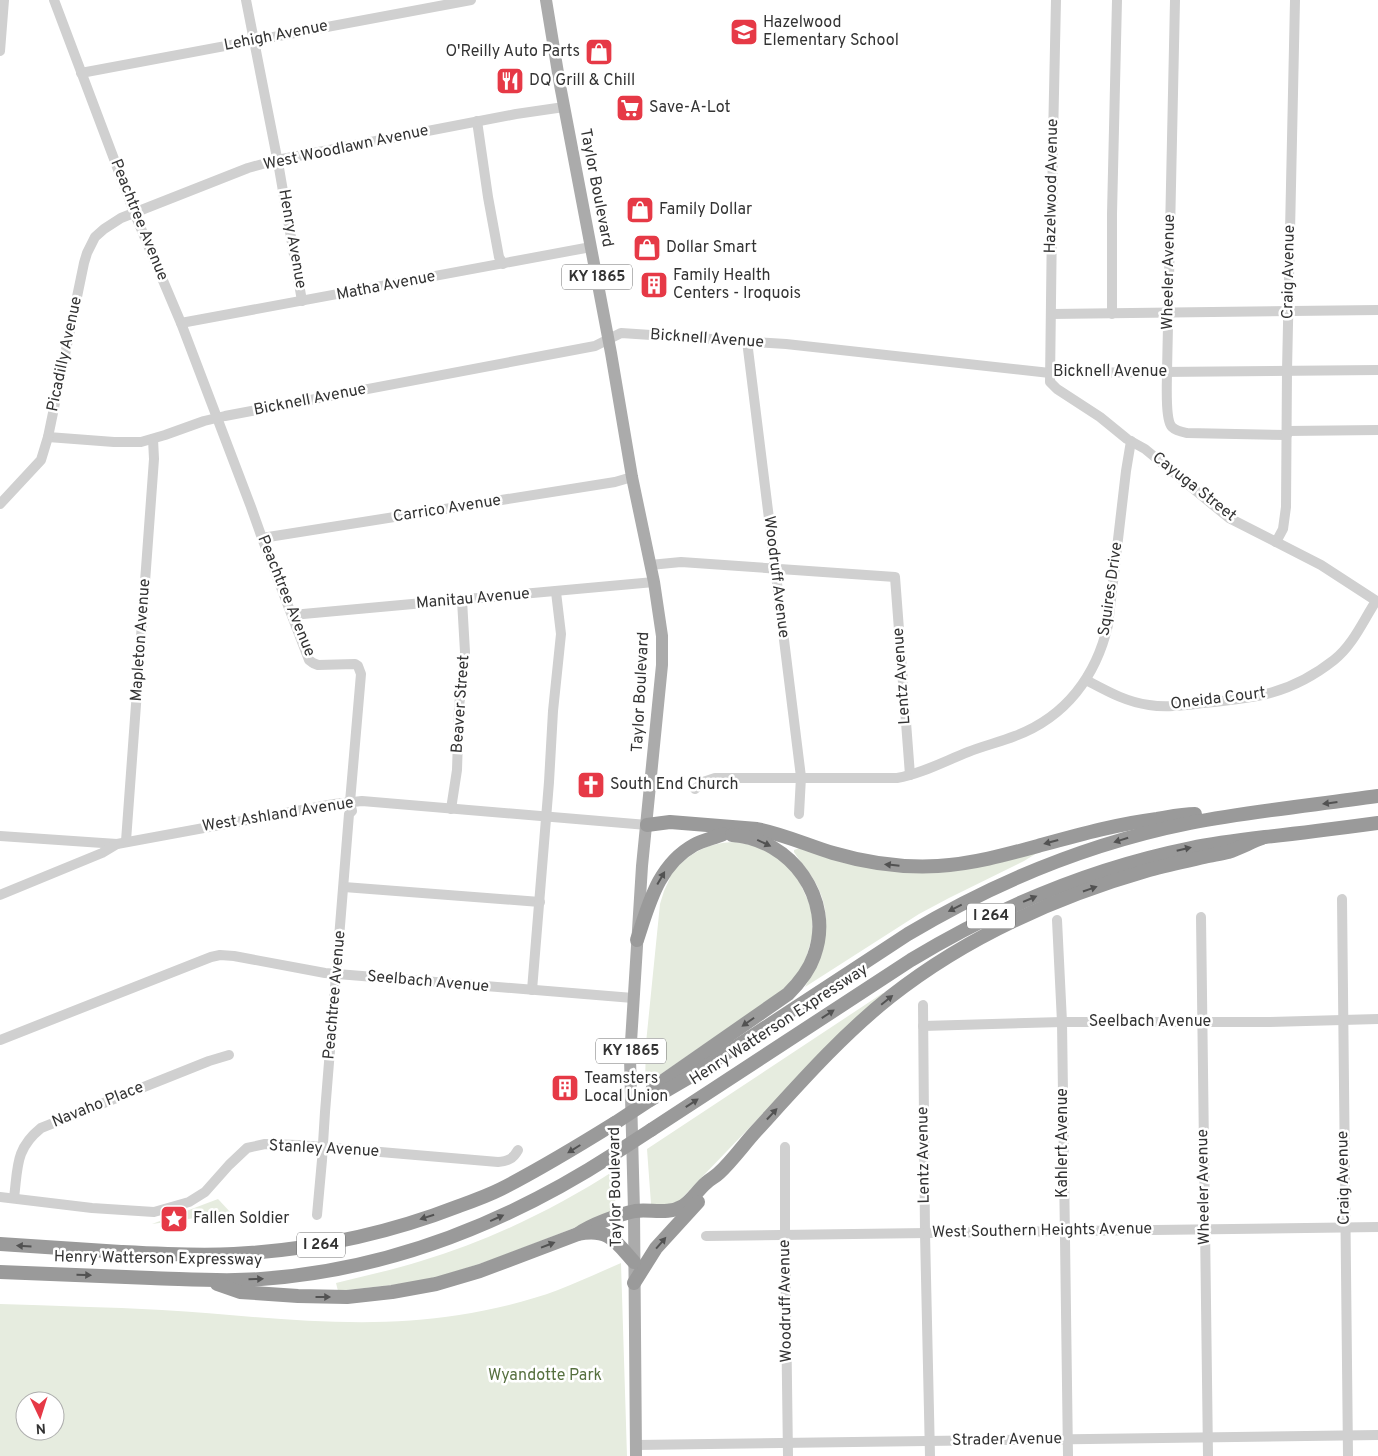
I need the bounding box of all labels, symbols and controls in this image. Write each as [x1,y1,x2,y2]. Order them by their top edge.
place label: Hazelwood Elementary School [763,13,899,51]
street label: Lehigh Avenue [222,16,330,56]
school or university icon: Hazelwood Elementary School [729,17,759,47]
shop icon: O'Reilly Auto Parts [584,37,614,67]
place label: O'Reilly Auto Parts [445,42,580,62]
restaurant icon: DQ Grill & Chill [495,66,525,96]
place label: DQ Grill & Chill [529,71,635,91]
supermarket icon: Save-A-Lot [615,93,645,123]
place label: Save-A-Lot [649,98,731,118]
street label: Hazelwood Avenue [1041,118,1063,254]
street label: West Woodlawn Avenue [262,121,430,175]
street label: Taylor Boulevard [575,127,617,249]
street label: Peachtree Avenue [105,156,173,284]
street label: Henry Avenue [273,188,311,290]
shop icon: Family Dollar [625,195,655,225]
place label: Family Dollar [659,200,752,220]
street label: Wheeler Avenue [1158,214,1180,330]
street label: Craig Avenue [1278,225,1300,319]
shop icon: Dollar Smart [632,233,662,263]
place label: Dollar Smart [666,238,757,258]
road number: KY 1865 [562,264,632,290]
place label: Family Health Centers - Iroquois [673,266,801,304]
street label: Matha Avenue [335,267,437,305]
building icon: Family Health Centers - Iroquois [639,270,669,300]
street label: Picadilly Avenue [43,295,87,413]
street label: Bicknell Avenue [649,325,765,353]
street label: Bicknell Avenue [1053,362,1167,382]
street label: Bicknell Avenue [252,379,368,421]
street label: Cayuga Street [1148,448,1240,526]
street label: Carrico Avenue [392,491,502,527]
street label: Woodruff Avenue [759,515,793,639]
street label: Peachtree Avenue [252,532,320,660]
street label: Squires Drive [1094,541,1128,637]
street label: Mapleton Avenue [127,578,155,702]
street label: Manitau Avenue [415,584,531,614]
street label: Lentz Avenue [889,627,915,725]
street label: Taylor Boulevard [628,631,654,753]
street label: Beaver Street [448,654,474,754]
street label: Oneida Court [1169,683,1267,715]
church icon: South End Church [576,770,606,800]
place label: South End Church [610,775,739,795]
street label: West Ashland Avenue [201,793,355,837]
one-way arrow [1321,799,1337,807]
one-way arrow [1114,837,1129,845]
one-way arrow [1044,838,1059,846]
one-way arrow [757,839,771,847]
one-way arrow [1177,845,1192,853]
one-way arrow [883,861,899,869]
one-way arrow [657,871,665,886]
one-way arrow [1083,885,1098,893]
one-way arrow [1023,895,1037,903]
one-way arrow [948,904,962,912]
road number: I 264 [967,904,1015,928]
street label: Peachtree Avenue [319,930,351,1060]
street label: Henry Watterson Expressway [686,960,872,1090]
street label: Seelbach Avenue [366,967,490,997]
one-way arrow [880,994,893,1005]
one-way arrow [821,1009,835,1019]
street label: Seelbach Avenue [1089,1012,1211,1032]
one-way arrow [741,1017,755,1027]
road number: KY 1865 [596,1038,666,1064]
place label: Teamsters Local Union [584,1069,668,1107]
building icon: Teamsters Local Union [550,1073,580,1103]
street label: Navaho Place [49,1078,147,1132]
street label: Kahlert Avenue [1053,1088,1073,1198]
one-way arrow [685,1098,699,1108]
street label: Lentz Avenue [913,1106,935,1204]
one-way arrow [766,1109,778,1121]
street label: Taylor Boulevard [605,1127,627,1247]
street label: Wheeler Avenue [1193,1129,1215,1245]
street label: Craig Avenue [1333,1131,1355,1225]
street label: Stanley Avenue [268,1136,380,1162]
one-way arrow [567,1144,580,1153]
place icon: Fallen Soldier [159,1204,189,1234]
place label: Fallen Soldier [193,1209,290,1229]
one-way arrow [419,1214,434,1222]
one-way arrow [490,1214,504,1222]
street label: West Southern Heights Avenue [932,1219,1152,1243]
road number: I 264 [297,1232,345,1258]
one-way arrow [656,1236,667,1249]
street label: Woodruff Avenue [775,1239,797,1363]
one-way arrow [16,1241,32,1249]
one-way arrow [541,1241,556,1248]
street label: Henry Watterson Expressway [54,1247,262,1271]
one-way arrow [76,1272,92,1280]
one-way arrow [248,1275,264,1283]
one-way arrow [316,1293,332,1301]
park label: Wyandotte Park [488,1366,602,1386]
north arrow [15,1391,65,1441]
text: N [35,1419,46,1436]
street label: Strader Avenue [952,1429,1062,1451]

